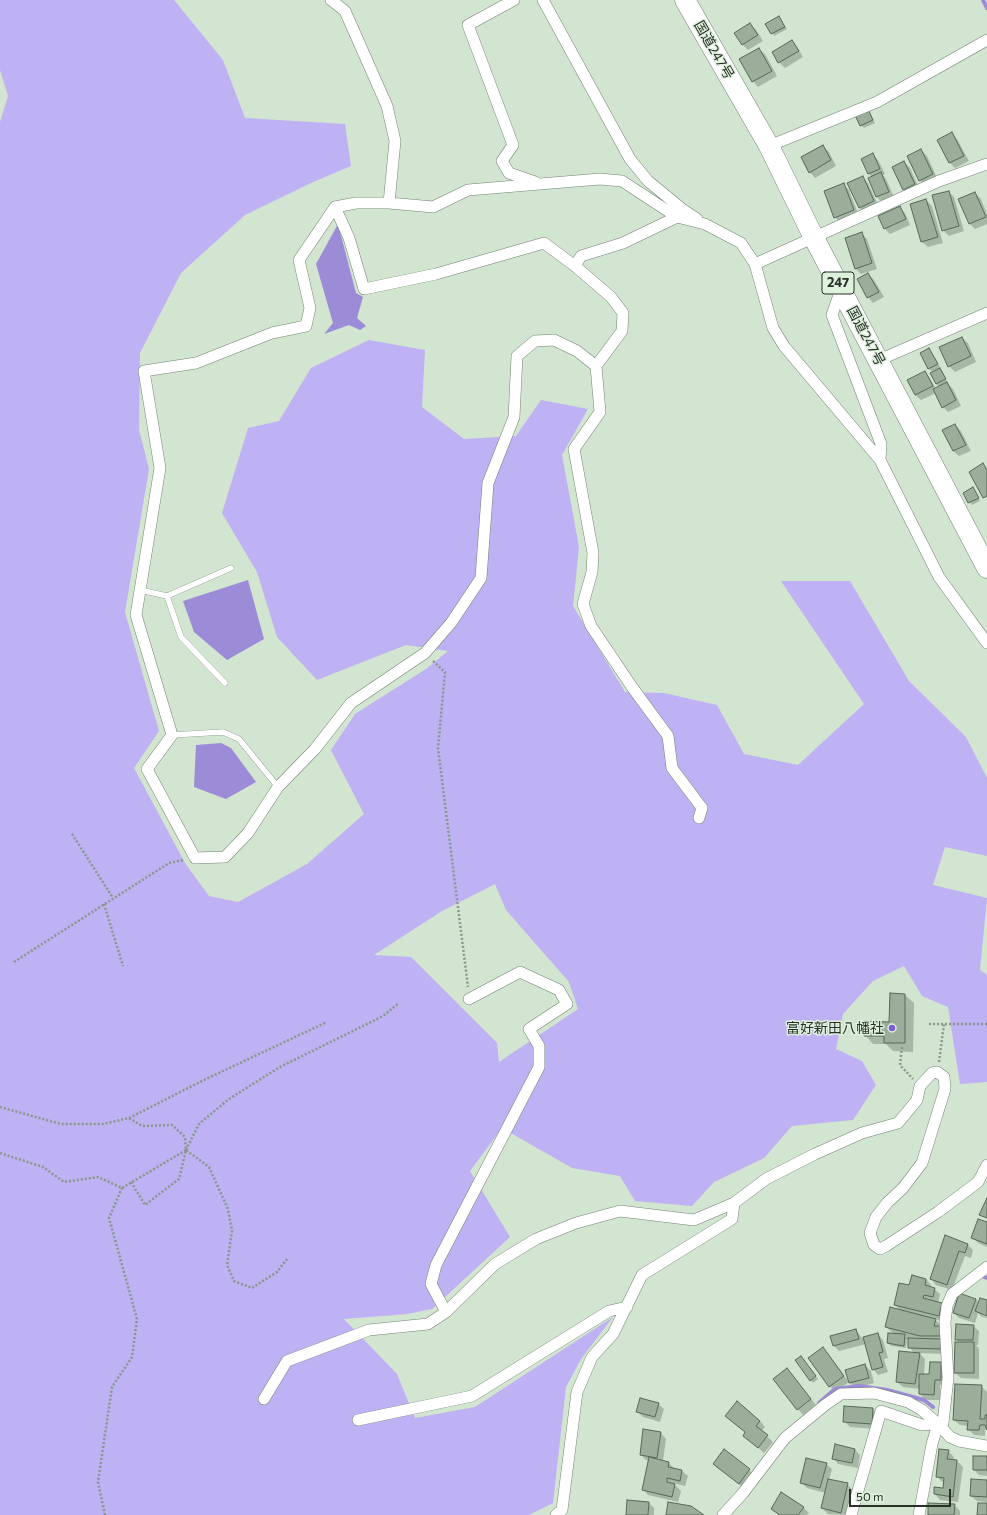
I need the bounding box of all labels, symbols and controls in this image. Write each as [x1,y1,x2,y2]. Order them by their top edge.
street label: 国道247号 [690,18,738,82]
road number: 247 [822,272,854,294]
street label: 国道247号 [843,303,889,369]
place label: 富好新田八幡社 [786,1020,884,1036]
marker: 富好新田八幡社 [887,1023,897,1033]
scale bar [851,1481,953,1507]
text: 50 m [856,1489,884,1503]

